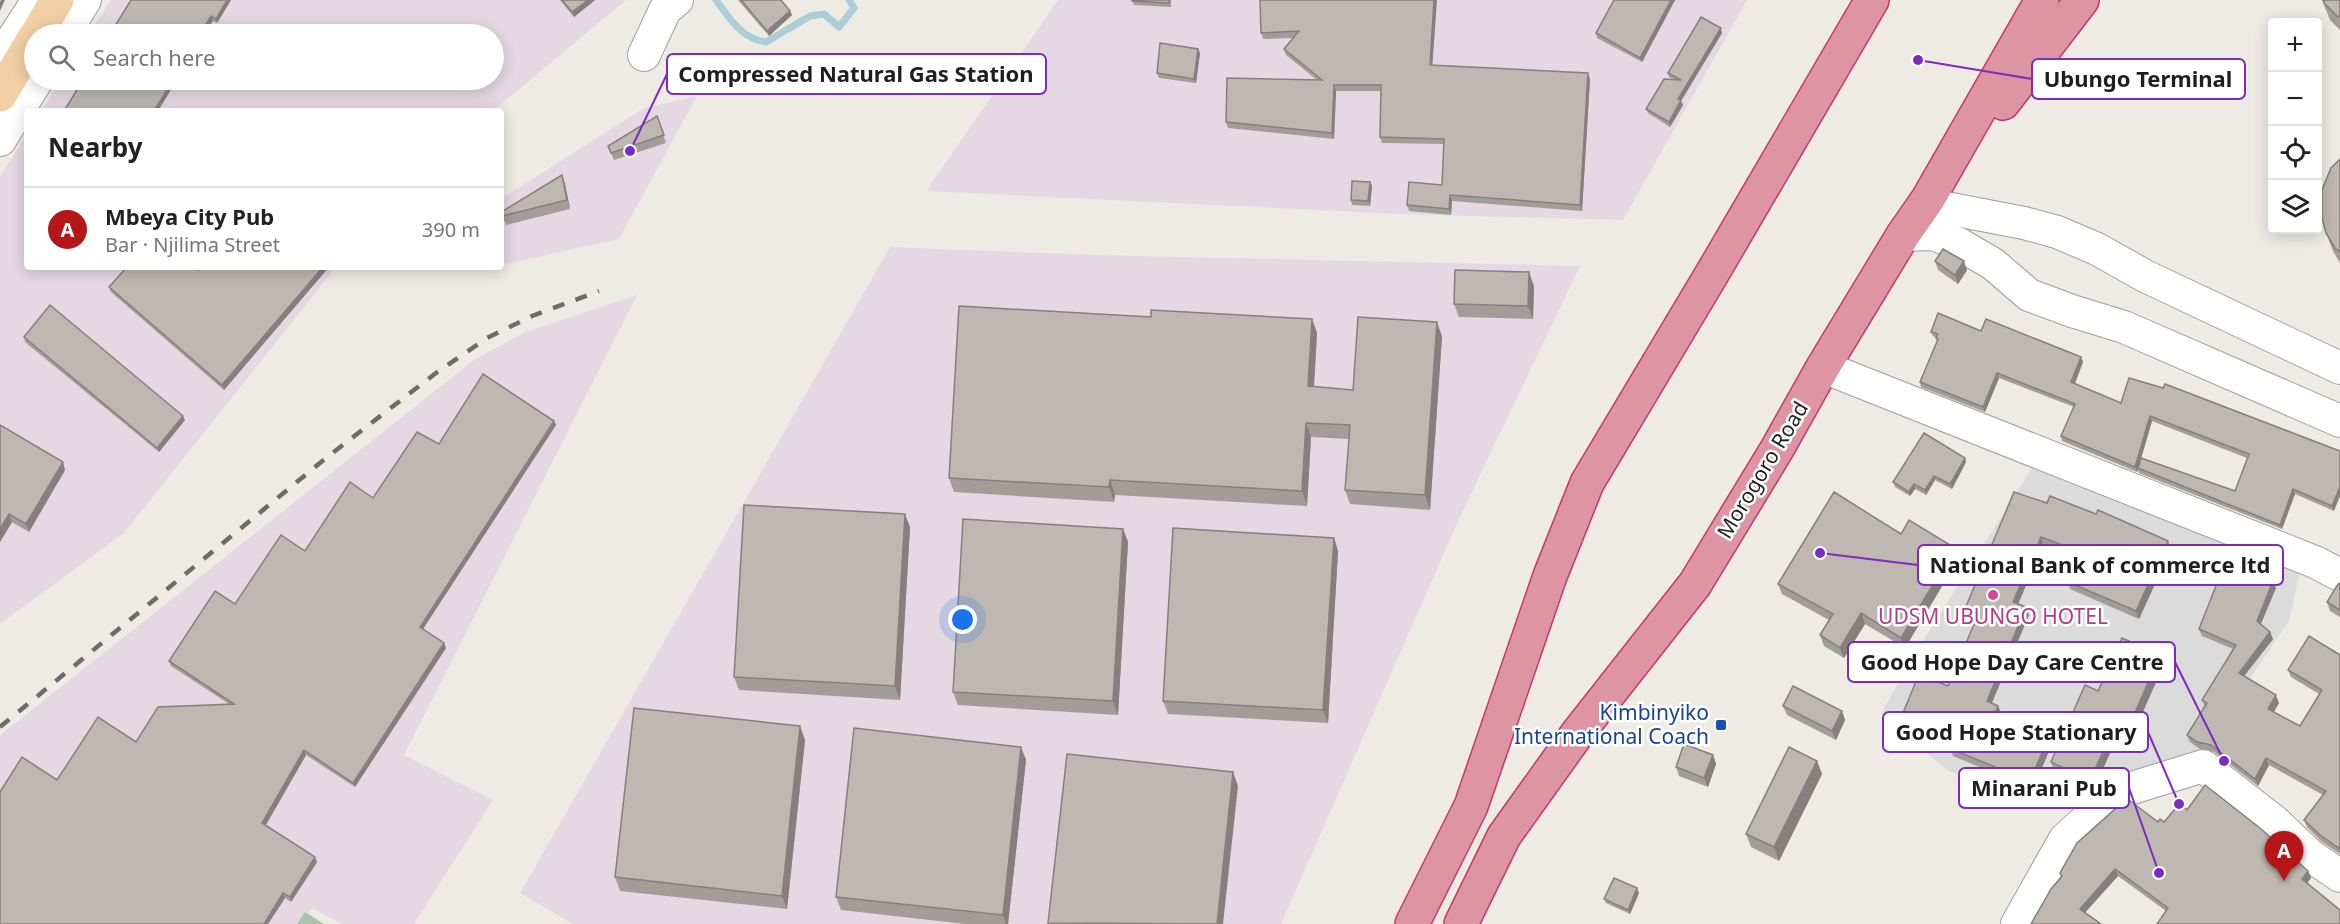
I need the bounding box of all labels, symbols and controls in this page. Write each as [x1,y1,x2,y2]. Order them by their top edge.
map controls [2268,18,2322,234]
button: + [2268,18,2322,72]
search box [24,24,504,90]
icon: search [45,41,78,74]
text: Search here [93,42,215,72]
callout: Compressed Natural Gas Station [667,54,1046,94]
text: Compressed Natural Gas Station [678,58,1034,88]
callout: Ubungo Terminal [2032,59,2245,99]
text: Ubungo Terminal [2044,63,2232,93]
button: − [2268,72,2322,126]
button: locate [2268,126,2322,180]
text: Nearby [48,129,143,165]
button: layers [2268,180,2322,234]
text: Mbeya City Pub [105,201,274,231]
text: A [61,216,74,243]
text: 390 m [422,216,480,243]
text: Bar · Njilima Street [105,231,280,258]
street label: Morogoro Road [1710,396,1814,543]
callout: National Bank of commerce ltd [1918,545,2283,585]
text: National Bank of commerce ltd [1930,549,2270,579]
marker: UDSM UBUNGO HOTEL [1986,588,2000,602]
place label: UDSM UBUNGO HOTEL [1878,602,2108,630]
your location [948,605,977,634]
callout: Good Hope Day Care Centre [1848,642,2175,682]
text: Good Hope Day Care Centre [1860,646,2164,676]
place label: Kimbinyiko International Coach [1514,698,1709,750]
callout: Good Hope Stationary [1883,712,2148,752]
text: Good Hope Stationary [1896,716,2137,746]
marker: Kimbinyiko International Coach [1714,718,1728,732]
callout: Minarani Pub [1959,768,2129,808]
text: Minarani Pub [1971,772,2117,802]
pin: A [2264,832,2304,881]

